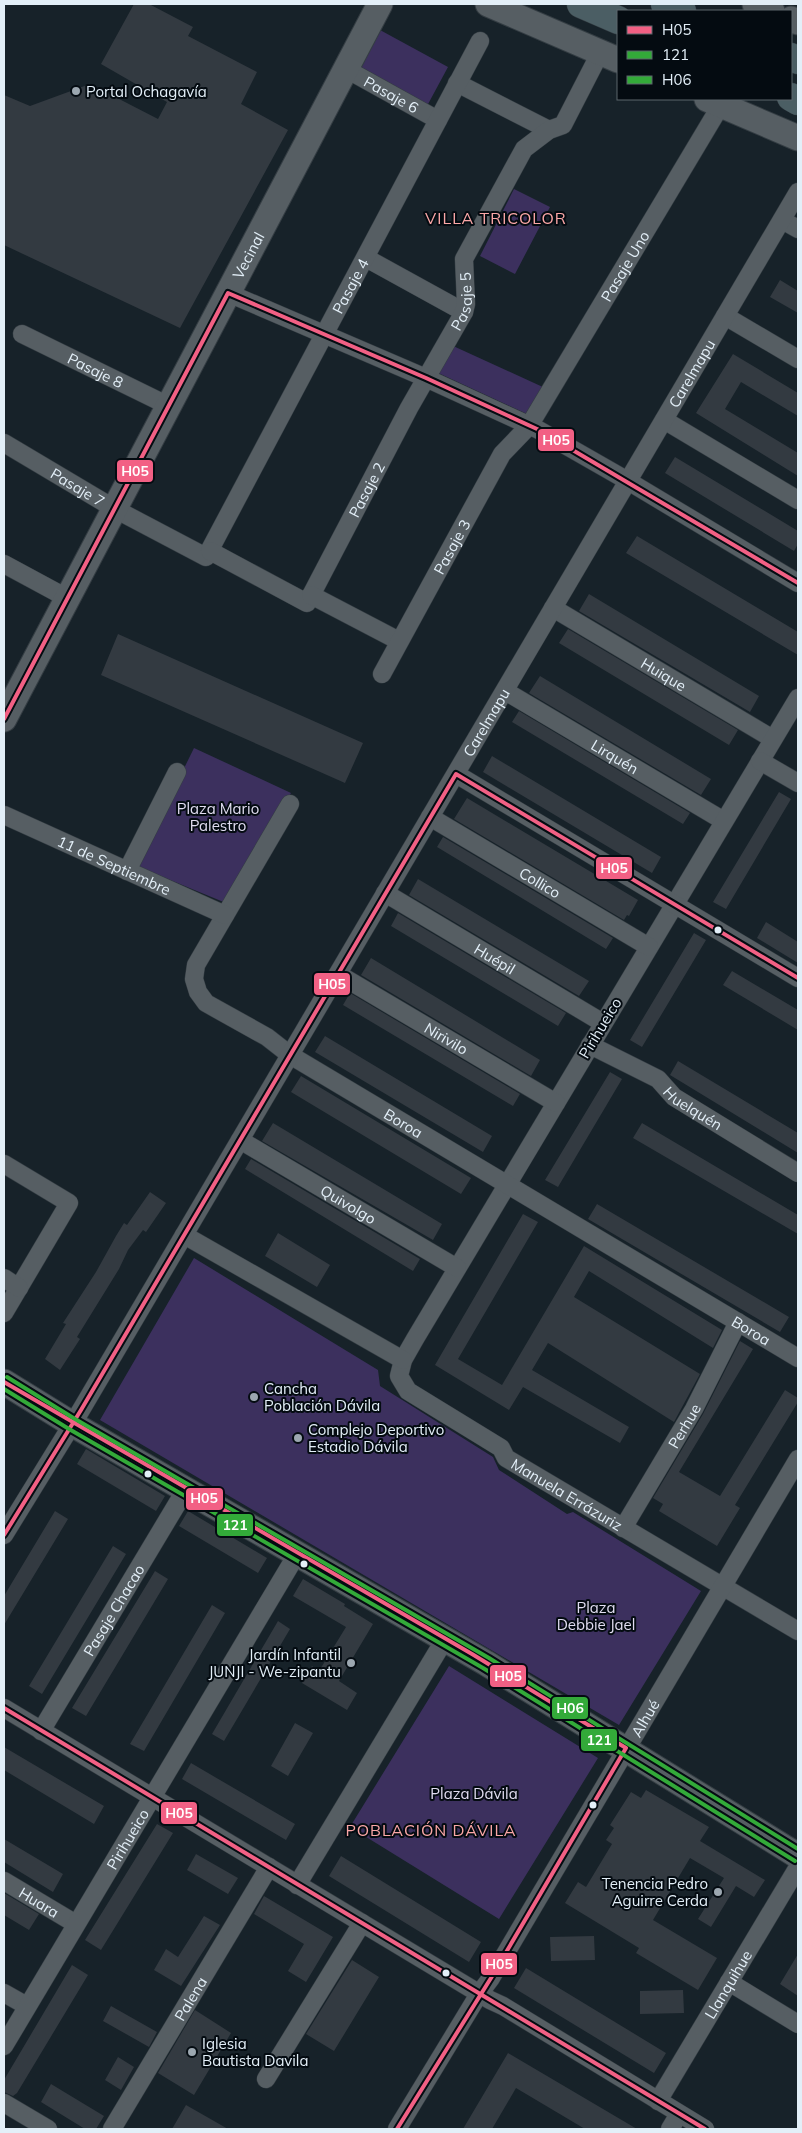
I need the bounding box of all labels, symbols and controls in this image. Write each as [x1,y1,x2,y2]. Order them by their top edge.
legend [617,10,792,100]
text: H05 [662,20,692,39]
text: 121 [662,45,689,64]
text: H06 [662,70,692,89]
street label: Pasaje 6 [361,71,422,117]
place label: Portal Ochagavía [86,82,207,101]
marker: Portal Ochagavía [70,85,82,97]
district label: VILLA TRICOLOR [425,208,567,228]
street label: Pasaje Uno [596,227,653,305]
street label: Vecinal [228,229,268,282]
street label: Pasaje 4 [328,255,372,317]
street label: Pasaje 5 [446,272,476,334]
street label: Carelmapu [664,336,719,411]
street label: Pasaje 8 [65,348,127,392]
line badge: H05 [537,428,575,452]
text: H05 [542,431,570,449]
line badge: H05 [116,459,154,483]
street label: Pasaje 2 [344,459,389,520]
text: H05 [121,462,149,480]
street label: Pasaje 7 [47,464,108,510]
street label: Pasaje 3 [429,516,474,577]
street label: Huique [638,653,690,695]
street label: Carelmapu [458,685,513,760]
street label: Lirquén [588,735,642,778]
park label: Plaza Mario Palestro [177,799,259,835]
street label: 11 de Septiembre [55,831,174,899]
line badge: H05 [595,856,633,880]
text: H05 [600,859,628,877]
street label: Collico [516,863,564,902]
unlabelled marker [713,925,723,935]
street label: Huépil [471,939,519,978]
line badge: H05 [313,972,351,996]
text: H05 [318,975,346,993]
street label: Pirihueico [575,994,625,1062]
street label: Nirivilo [421,1018,472,1058]
street label: Huelquén [659,1082,726,1134]
street label: Boroa [381,1104,426,1142]
street label: Quivolgo [317,1180,380,1228]
street label: Boroa [729,1311,774,1349]
place label: Cancha Población Dávila [264,1379,380,1415]
marker: Cancha Población Dávila [248,1391,260,1403]
street label: Perhue [663,1400,705,1452]
place label: Complejo Deportivo Estadio Dávila [308,1420,444,1456]
marker: Complejo Deportivo Estadio Dávila [292,1432,304,1444]
street label: Manuela Errázuriz [508,1454,626,1535]
unlabelled marker [143,1469,153,1479]
line badge: H05 [185,1487,224,1511]
text: H05 [190,1489,218,1507]
line badge: 121 [216,1513,254,1537]
text: 121 [222,1516,248,1534]
unlabelled marker [299,1559,309,1569]
street label: Pasaje Chacao [79,1561,148,1659]
park label: Plaza Debbie Jael [557,1598,635,1634]
place label: Jardín Infantil JUNJI - We-zipantu [208,1645,341,1681]
marker: Jardín Infantil JUNJI - We-zipantu [345,1657,357,1669]
line badge: H05 [489,1664,527,1688]
text: H05 [494,1667,522,1685]
line badge: H06 [551,1696,589,1720]
street label: Alhué [626,1696,663,1740]
text: H06 [556,1699,584,1717]
line badge: 121 [580,1728,618,1752]
text: 121 [586,1731,612,1749]
park label: Plaza Dávila [430,1784,518,1803]
unlabelled marker [588,1800,598,1810]
line badge: H05 [160,1801,198,1825]
text: H05 [165,1804,193,1822]
street label: Pirihueico [102,1805,153,1873]
district label: POBLACIÓN DÁVILA [345,1820,517,1840]
place label: Tenencia Pedro Aguirre Cerda [602,1874,708,1910]
street label: Huara [16,1883,63,1921]
marker: Tenencia Pedro Aguirre Cerda [712,1886,724,1898]
street label: Llanquihue [700,1947,756,2022]
line badge: H05 [480,1952,518,1976]
text: H05 [485,1955,513,1973]
unlabelled marker [441,1968,451,1978]
street label: Palena [170,1973,211,2024]
place label: Iglesia Bautista Davila [202,2034,308,2070]
marker: Iglesia Bautista Davila [186,2046,198,2058]

